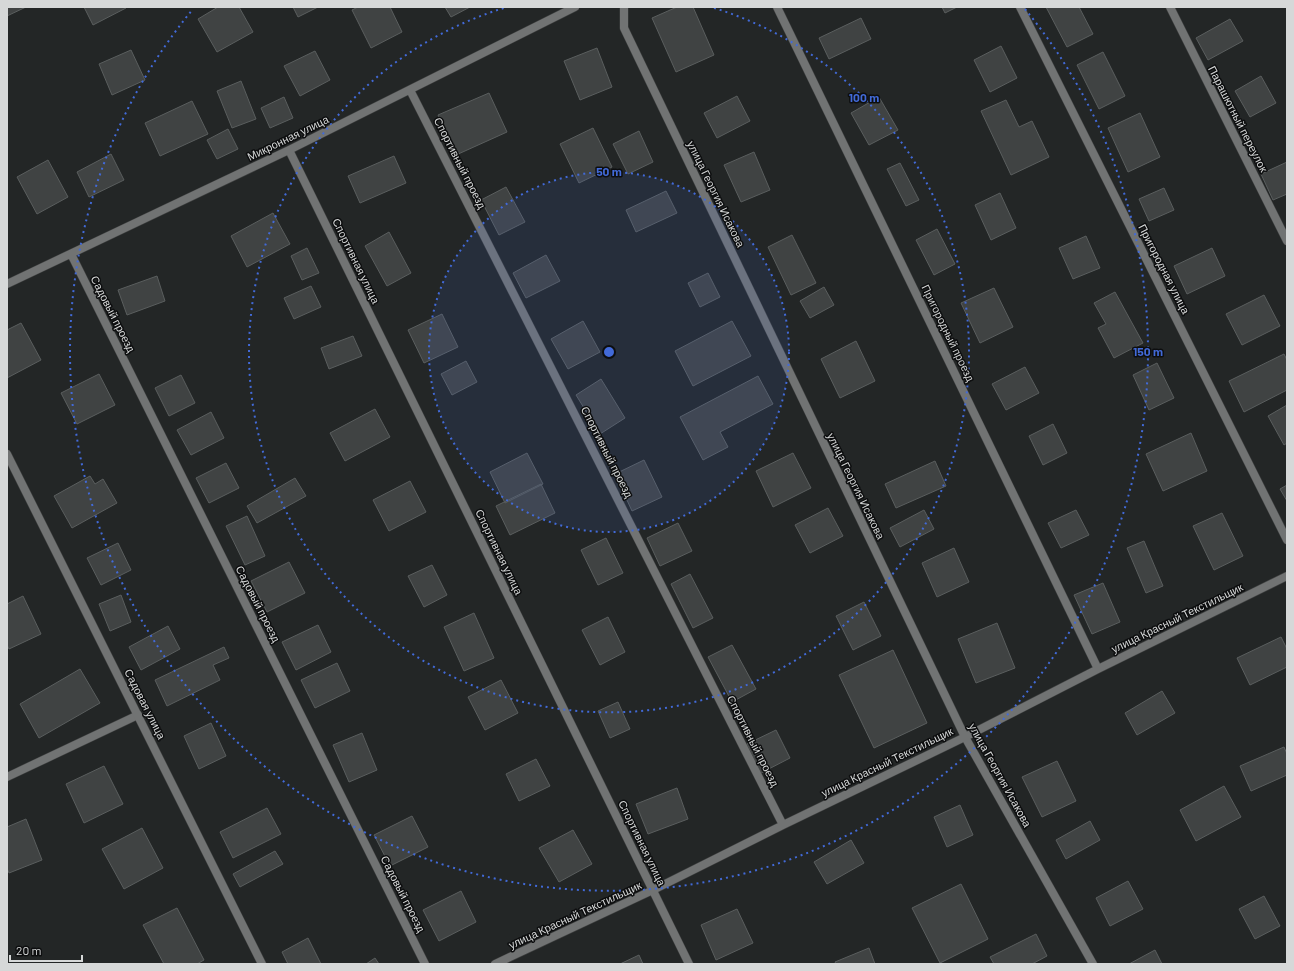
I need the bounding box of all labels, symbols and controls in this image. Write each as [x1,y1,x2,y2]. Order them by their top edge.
street label: Парашютный переулок [1206,64,1271,174]
text: 100 m [849,90,879,104]
street label: Микронная улица [245,112,331,163]
street label: Спортивный проезд [432,115,489,211]
street label: улица Георгия Исакова [685,138,748,250]
text: 50 m [596,164,622,178]
street label: Спортивная улица [330,216,383,306]
street label: Пригородная улица [1136,222,1193,317]
street label: Садовый проезд [89,273,139,355]
street label: Пригородный проезд [919,282,978,384]
text: 150 m [1133,344,1163,358]
centre of rings [602,345,616,359]
street label: Спортивный проезд [579,404,636,500]
street label: улица Георгия Исакова [825,430,888,542]
street label: Спортивная улица [473,507,526,597]
street label: Садовый проезд [234,563,284,645]
street label: улица Красный Текстильщик [1109,580,1245,655]
street label: Садовая улица [122,667,169,742]
street label: Спортивный проезд [725,693,782,789]
street label: улица Георгия Исакова [966,721,1035,830]
street label: улица Красный Текстильщик [819,724,955,799]
street label: Спортивная улица [616,798,669,888]
street label: Садовый проезд [379,853,429,935]
street label: улица Красный Текстильщик [506,878,643,951]
scale bar [10,937,82,963]
text: 20 m [16,943,42,957]

